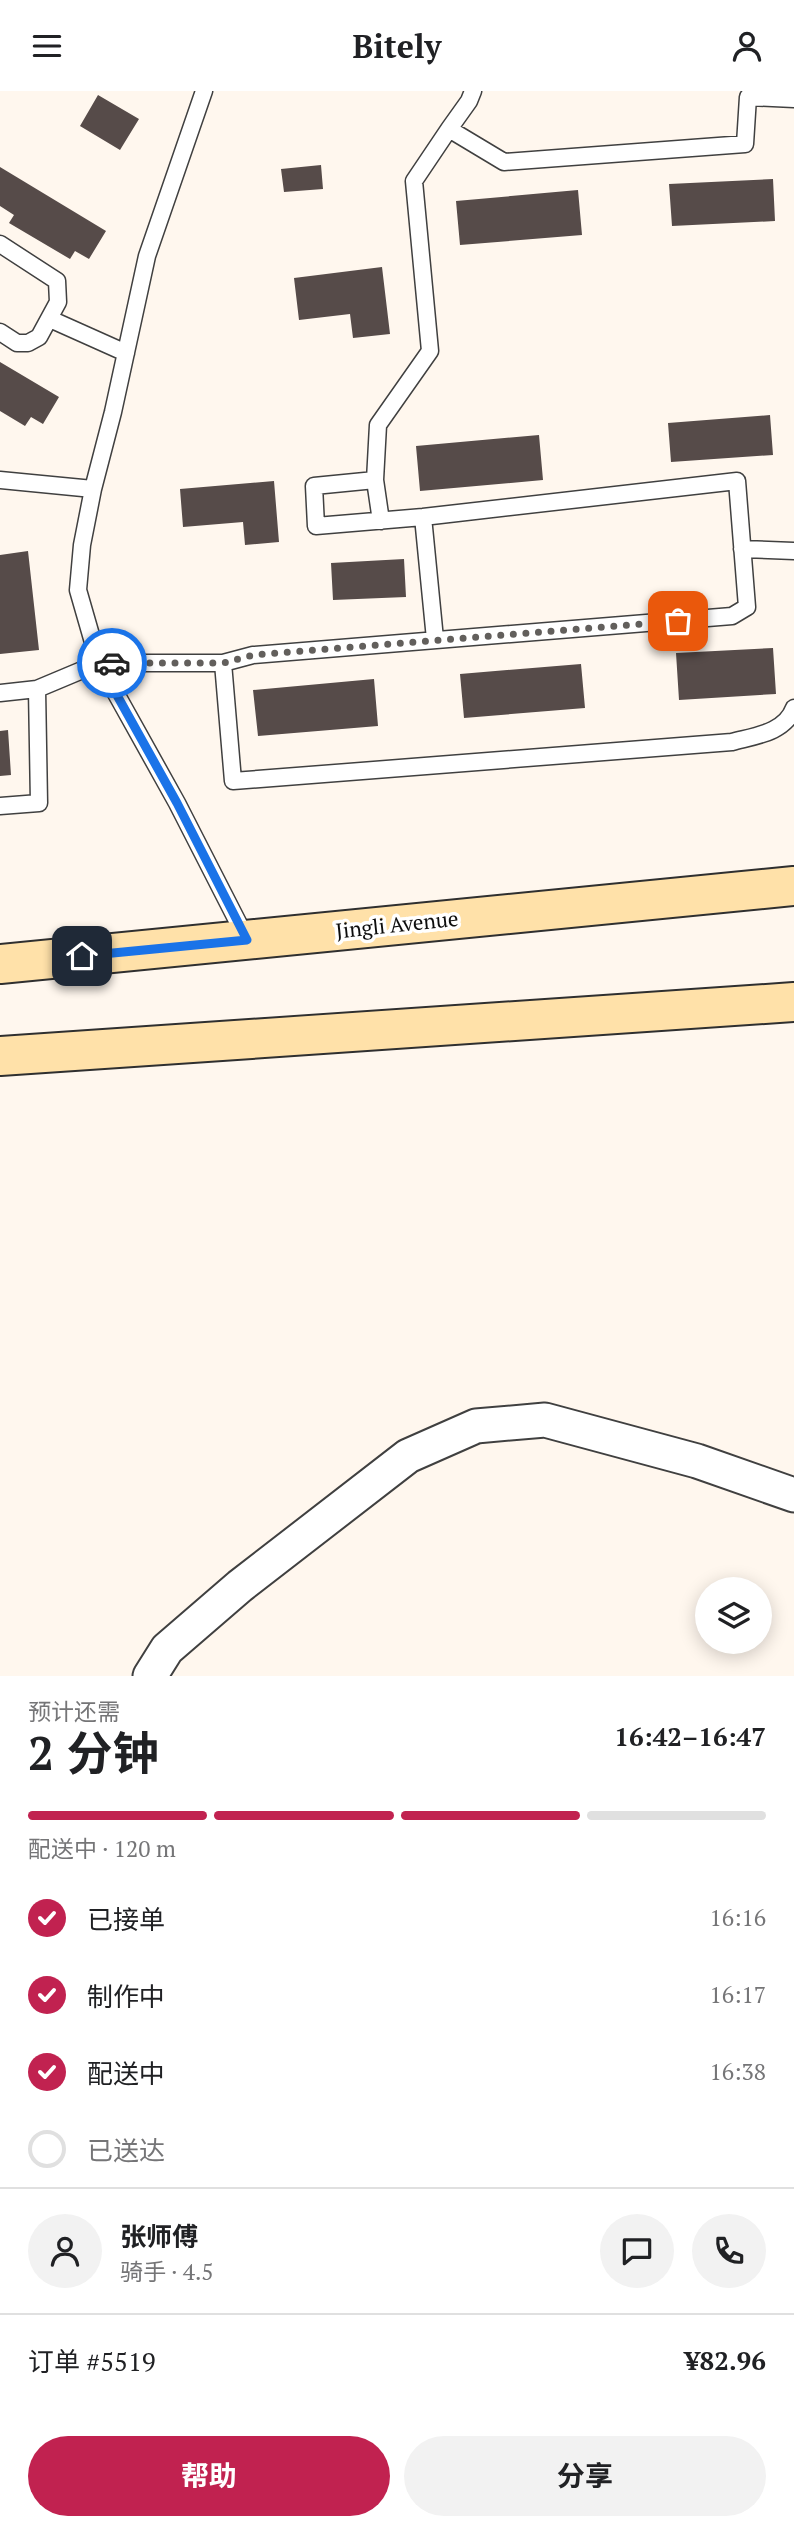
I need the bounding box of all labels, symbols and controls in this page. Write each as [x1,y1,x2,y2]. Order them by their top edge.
text: Bitely [353,25,441,67]
icon: menu [28,27,66,65]
icon: person [728,27,766,65]
pin [648,591,708,651]
icon: bag [659,602,697,640]
courier [77,628,147,698]
icon: car [93,644,131,682]
street label: Jingli Avenue [334,904,460,944]
pin [52,926,112,986]
icon: home [63,937,101,975]
map controls [695,1577,772,1654]
button: layers [695,1577,772,1654]
text: 预计还需 [28,1696,120,1727]
text: 16:42–16:47 [614,1719,766,1753]
text: 2 分钟 [28,1722,158,1783]
text: 配送中 · 120 m [28,1833,176,1864]
icon: check [28,1899,66,1937]
text: 已接单 [87,1902,165,1936]
text: 16:16 [709,1902,766,1933]
icon: check [28,1976,66,2014]
text: 制作中 [87,1979,165,2013]
text: 16:17 [709,1979,766,2010]
icon: check [28,2053,66,2091]
text: 配送中 [87,2056,165,2090]
text: 16:38 [709,2056,766,2087]
text: 已送达 [87,2133,165,2167]
button: person [28,2214,102,2288]
button: chat [600,2214,674,2288]
button: phone [692,2214,766,2288]
text: 张师傅 [120,2219,198,2253]
text: 骑手 · 4.5 [120,2256,214,2287]
text: ¥82.96 [685,2343,766,2377]
text: 订单 #5519 [28,2344,156,2378]
button: 帮助 [28,2436,390,2516]
button: 分享 [404,2436,766,2516]

